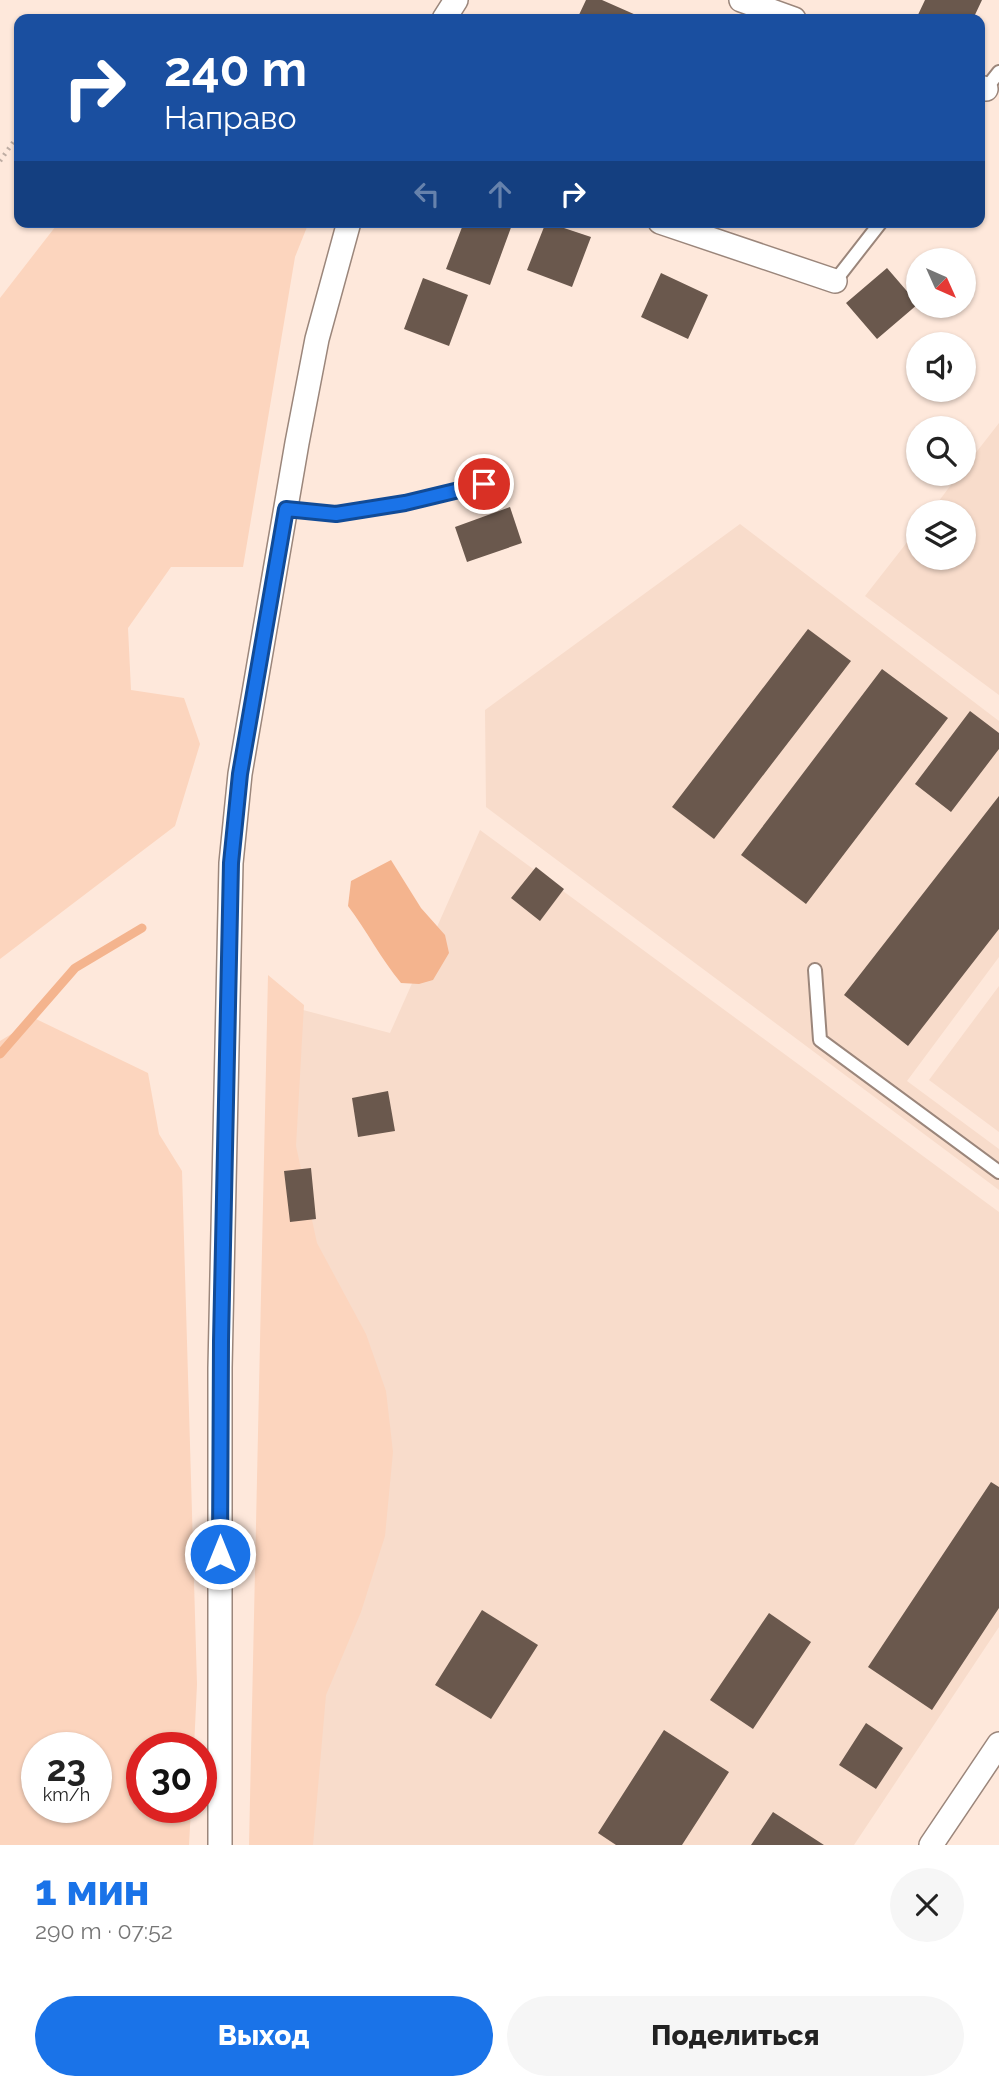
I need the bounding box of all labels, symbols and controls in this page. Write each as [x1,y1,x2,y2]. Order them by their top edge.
text: 240 m [164,40,307,97]
icon: right [49,42,140,133]
text: Направо [164,99,296,136]
icon: left [408,175,446,213]
icon: ahead [481,175,519,213]
icon: right [554,175,592,213]
north arrow [906,248,976,318]
map controls [906,248,976,570]
button: sound [906,332,976,402]
button: search [906,416,976,486]
pin [454,454,514,514]
icon: arrive [465,465,503,503]
button: layers [906,500,976,570]
position arrow [183,1517,257,1591]
speed limit sign: 30 [126,1732,217,1823]
text: 23 [47,1748,86,1789]
text: km/h [43,1784,90,1805]
text: 1 мин [35,1866,149,1915]
button: close [890,1868,964,1942]
text: 290 m · 07:52 [35,1917,173,1944]
button: Выход [35,1996,493,2076]
button: Поделиться [507,1996,964,2076]

